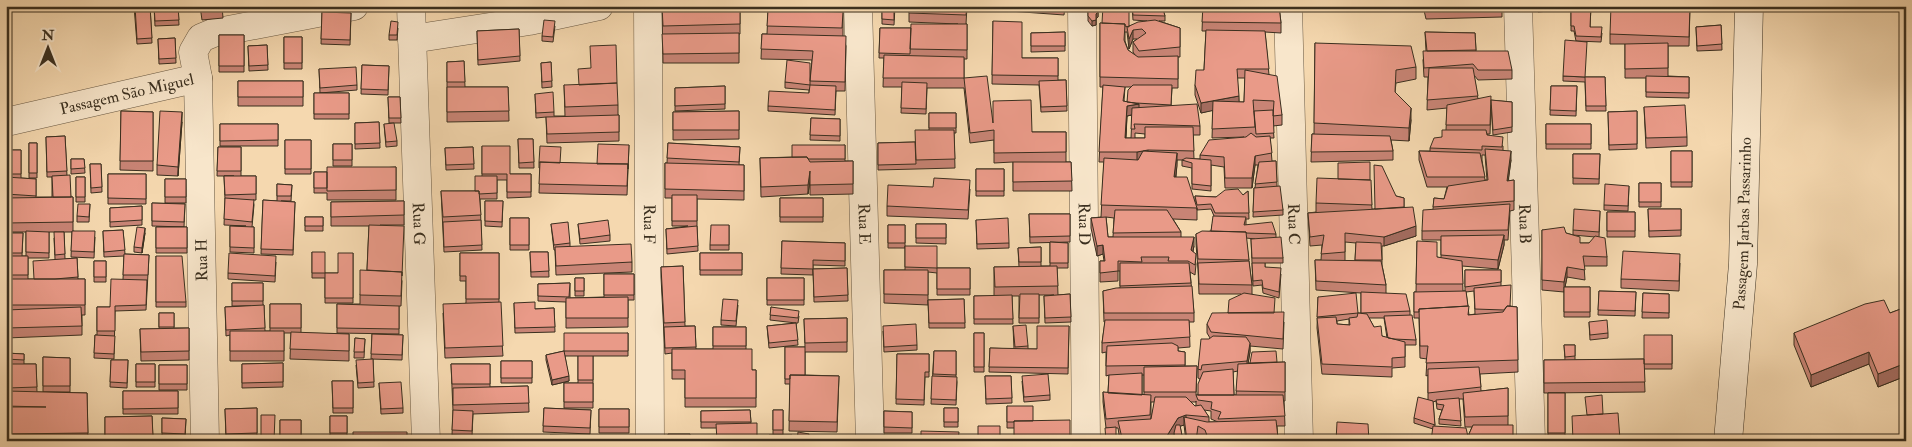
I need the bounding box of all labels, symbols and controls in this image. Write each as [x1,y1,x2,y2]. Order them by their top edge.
north arrow [22,22,72,72]
text: N [41,27,55,44]
street label: Passagem São Miguel [58,69,196,119]
street label: Passagem Jarbas Passarinho [1729,137,1756,311]
street label: Rua G [408,202,429,246]
street label: Rua E [853,203,875,245]
street label: Rua D [1074,203,1094,245]
street label: Rua C [1283,203,1304,245]
street label: Rua F [639,204,659,244]
street label: Rua B [1514,204,1535,244]
street label: Rua H [192,239,212,281]

